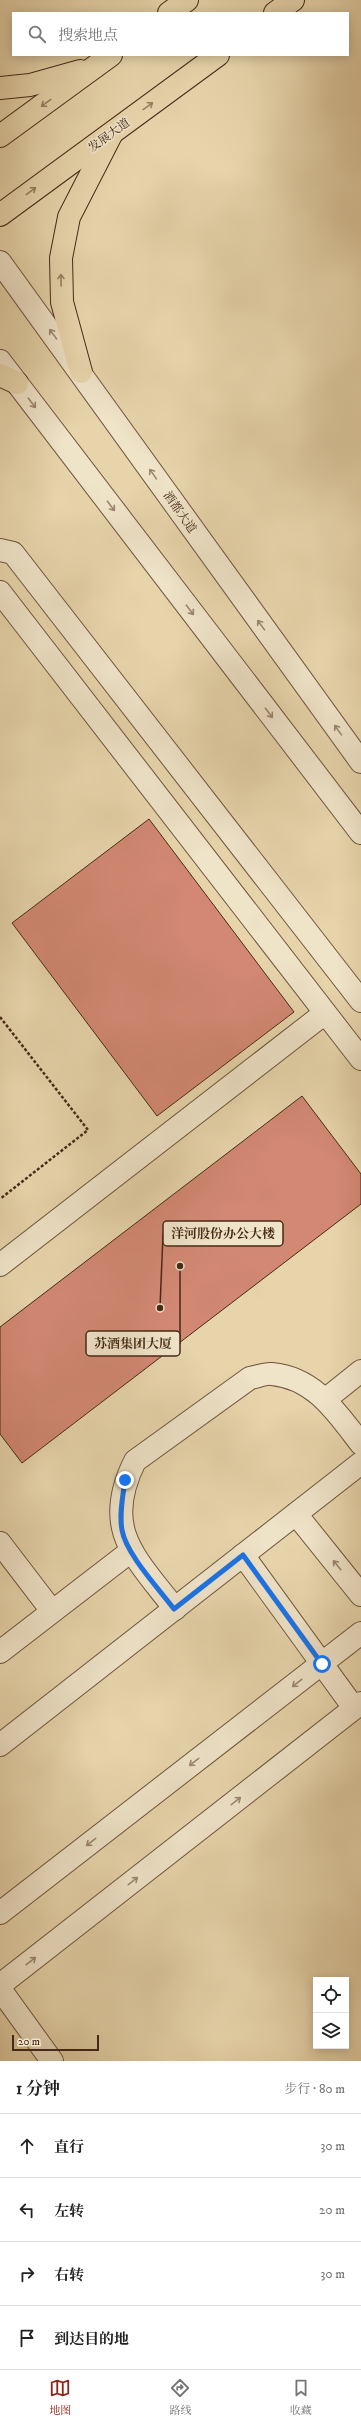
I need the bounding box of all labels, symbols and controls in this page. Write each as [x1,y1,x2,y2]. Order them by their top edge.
search box [12,12,349,56]
icon: search [26,23,48,45]
text: 搜索地点 [58,26,118,45]
one-way arrow [40,99,51,107]
one-way arrow [142,102,153,110]
street label: 发展大道 [85,115,133,156]
one-way arrow [26,187,37,196]
one-way arrow [57,274,65,287]
one-way arrow [49,329,57,340]
one-way arrow [28,398,36,409]
one-way arrow [149,468,157,479]
street label: 酒都大道 [160,488,200,536]
one-way arrow [107,501,115,512]
one-way arrow [186,604,195,615]
one-way arrow [257,620,265,631]
one-way arrow [265,707,274,718]
one-way arrow [334,725,342,736]
callout: 洋河股份办公大楼 [163,1221,283,1246]
text: 洋河股份办公大楼 [171,1226,275,1242]
callout: 苏酒集团大厦 [86,1331,180,1356]
text: 苏酒集团大厦 [94,1336,172,1352]
route end [116,1471,134,1489]
one-way arrow [332,1559,341,1570]
route start [313,1655,331,1673]
one-way arrow [292,1679,303,1687]
one-way arrow [189,1758,200,1767]
one-way arrow [230,1797,241,1805]
one-way arrow [86,1838,97,1846]
one-way arrow [128,1877,139,1885]
one-way arrow [25,1957,36,1965]
map controls [313,1977,349,2049]
button: locate [313,1977,349,2013]
button: layers [313,2013,349,2049]
scale bar [12,2033,99,2052]
text: 20 m [18,2035,40,2049]
text: 1 分钟 [16,2078,60,2100]
text: 步行 · 80 m [284,2081,345,2097]
icon: ahead [16,2135,38,2157]
text: 直行 [54,2138,84,2157]
text: 30 m [321,2138,345,2154]
icon: left [16,2199,38,2221]
text: 左转 [54,2202,84,2221]
text: 20 m [319,2202,345,2218]
icon: right [16,2263,38,2285]
text: 右转 [54,2266,84,2285]
text: 30 m [321,2266,345,2282]
icon: arrive [16,2327,38,2349]
text: 到达目的地 [54,2330,129,2349]
tab: 地图 [49,2377,71,2418]
tab: 路线 [169,2377,191,2418]
tab: 收藏 [290,2377,312,2418]

